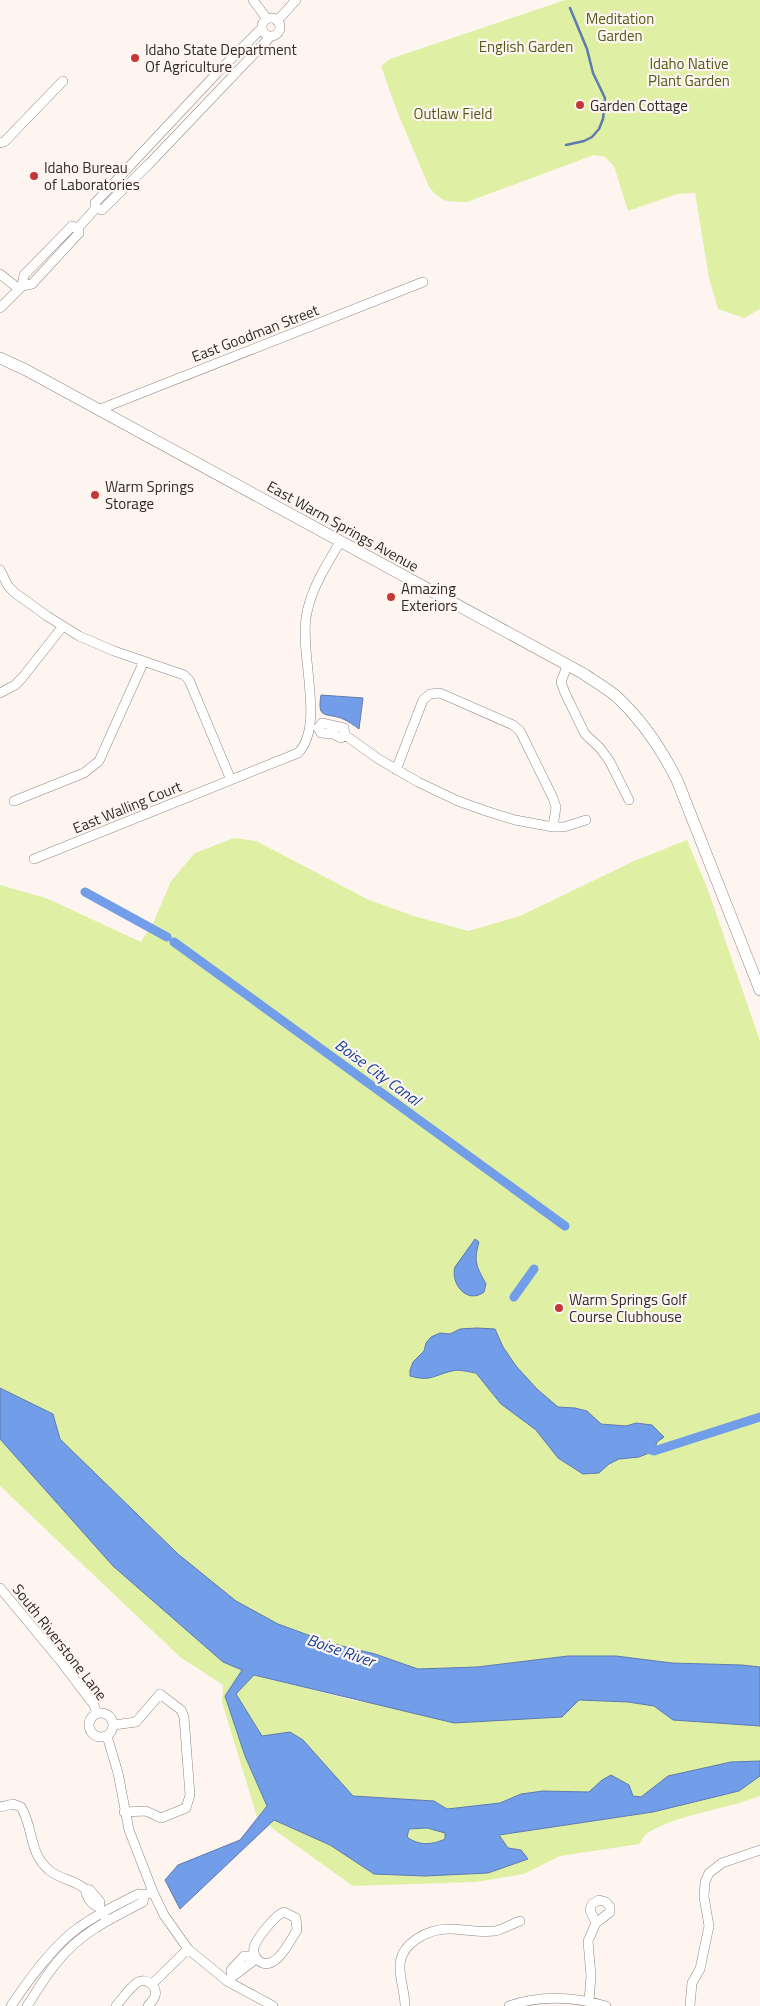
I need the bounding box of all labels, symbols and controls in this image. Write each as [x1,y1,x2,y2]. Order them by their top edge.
park label: Meditation Garden [586,7,654,47]
park label: English Garden [479,35,573,58]
place label: Idaho State Department Of Agriculture [145,38,298,78]
marker: Idaho State Department Of Agriculture [129,52,141,64]
park label: Idaho Native Plant Garden [648,52,730,92]
place label: Garden Cottage [590,94,688,117]
marker: Garden Cottage [574,99,586,111]
park label: Outlaw Field [414,102,493,125]
place label: Idaho Bureau of Laboratories [44,156,140,196]
marker: Idaho Bureau of Laboratories [28,170,40,182]
street label: East Goodman Street [188,298,323,368]
place label: Warm Springs Storage [105,475,194,515]
street label: East Warm Springs Avenue [263,475,423,577]
marker: Warm Springs Storage [89,489,101,501]
place label: Amazing Exteriors [401,577,458,617]
marker: Amazing Exteriors [385,591,397,603]
street label: East Walling Court [69,774,186,839]
water label: Boise City Canal [330,1033,427,1112]
place label: Warm Springs Golf Course Clubhouse [569,1288,687,1328]
marker: Warm Springs Golf Course Clubhouse [553,1302,565,1314]
street label: South Riverstone Lane [7,1579,113,1705]
water label: Boise River [304,1627,380,1673]

